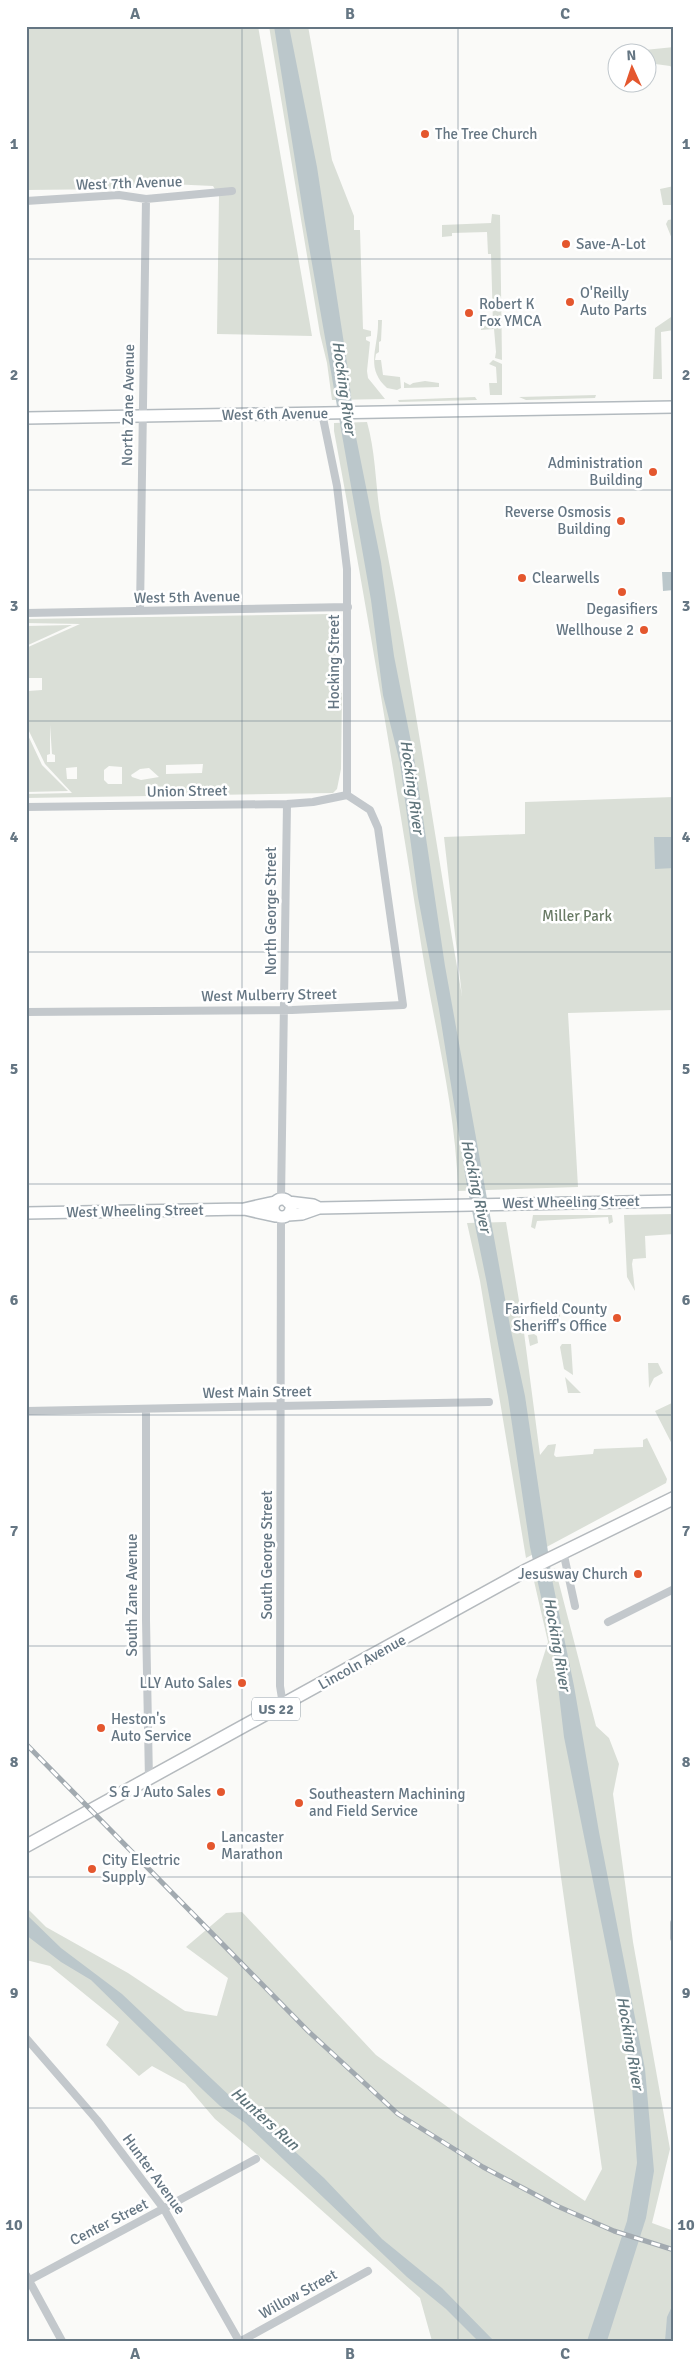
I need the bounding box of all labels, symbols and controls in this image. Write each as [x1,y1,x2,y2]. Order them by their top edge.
text: A [130,4,141,24]
text: B [345,4,355,24]
text: C [560,4,570,24]
north arrow [608,42,658,92]
text: N [626,47,637,64]
place label: The Tree Church [435,125,537,143]
marker: The Tree Church [419,128,431,140]
text: 1 [10,134,19,154]
text: 1 [682,134,691,154]
street label: West 7th Avenue [75,172,183,194]
place label: Save-A-Lot [576,235,646,253]
marker: Save-A-Lot [560,238,572,250]
place label: O'Reilly Auto Parts [580,284,647,319]
place label: Robert K Fox YMCA [479,295,542,330]
marker: O'Reilly Auto Parts [564,296,576,308]
marker: Robert K Fox YMCA [463,307,475,319]
water label: Hocking River [328,340,361,438]
street label: North Zane Avenue [118,344,138,466]
text: 2 [10,365,18,385]
text: 2 [682,365,690,385]
street label: West 6th Avenue [222,404,328,424]
place label: Administration Building [548,454,643,489]
marker: Administration Building [647,466,659,478]
place label: Reverse Osmosis Building [504,503,611,538]
marker: Reverse Osmosis Building [615,515,627,527]
place label: Clearwells [532,569,600,587]
marker: Clearwells [516,572,528,584]
marker: Degasifiers [616,586,628,598]
street label: West 5th Avenue [134,587,240,607]
text: 3 [10,596,18,616]
text: 3 [682,596,690,616]
place label: Degasifiers [586,600,658,618]
street label: Hocking Street [325,615,343,709]
place label: Wellhouse 2 [556,621,634,639]
marker: Wellhouse 2 [638,624,650,636]
water label: Hocking River [396,739,429,837]
street label: Union Street [147,781,227,801]
text: 4 [10,827,19,847]
text: 4 [682,827,691,847]
street label: North George Street [262,847,280,975]
park label: Miller Park [542,907,612,925]
street label: West Mulberry Street [201,985,337,1005]
text: 5 [10,1059,18,1079]
text: 5 [682,1059,690,1079]
water label: Hocking River [456,1138,496,1236]
street label: West Wheeling Street [502,1192,640,1212]
street label: West Wheeling Street [66,1201,204,1221]
text: 6 [10,1290,19,1310]
text: 6 [682,1290,691,1310]
place label: Fairfield County Sheriff's Office [505,1300,607,1335]
marker: Fairfield County Sheriff's Office [611,1312,623,1324]
street label: West Main Street [202,1382,312,1402]
street label: South George Street [258,1490,276,1620]
text: 7 [10,1521,19,1541]
text: 7 [682,1521,691,1541]
street label: South Zane Avenue [123,1534,141,1656]
place label: Jesusway Church [518,1565,628,1583]
marker: Jesusway Church [632,1568,644,1580]
water label: Hocking River [539,1596,575,1694]
street label: Lincoln Avenue [315,1631,409,1693]
place label: LLY Auto Sales [139,1674,232,1692]
marker: LLY Auto Sales [236,1677,248,1689]
road number: US 22 [252,1698,300,1720]
place label: Heston's Auto Service [111,1710,191,1745]
marker: Heston's Auto Service [95,1722,107,1734]
text: 8 [10,1752,19,1772]
text: 8 [682,1752,691,1772]
place label: S & J Auto Sales [109,1783,211,1801]
place label: Southeastern Machining and Field Service [309,1785,465,1820]
marker: S & J Auto Sales [215,1786,227,1798]
marker: Southeastern Machining and Field Service [293,1797,305,1809]
place label: Lancaster Marathon [221,1828,284,1863]
marker: Lancaster Marathon [205,1840,217,1852]
place label: City Electric Supply [102,1851,180,1886]
marker: City Electric Supply [86,1863,98,1875]
text: 9 [10,1983,19,2003]
text: 9 [682,1983,691,2003]
water label: Hocking River [612,1995,648,2093]
water label: Hunters Run [227,2083,304,2156]
street label: Hunter Avenue [119,2130,189,2218]
street label: Center Street [67,2195,151,2249]
text: 10 [5,2215,23,2235]
text: 10 [677,2215,695,2235]
street label: Willow Street [256,2265,340,2323]
text: A [130,2344,141,2364]
text: B [345,2344,355,2364]
text: C [560,2344,570,2364]

